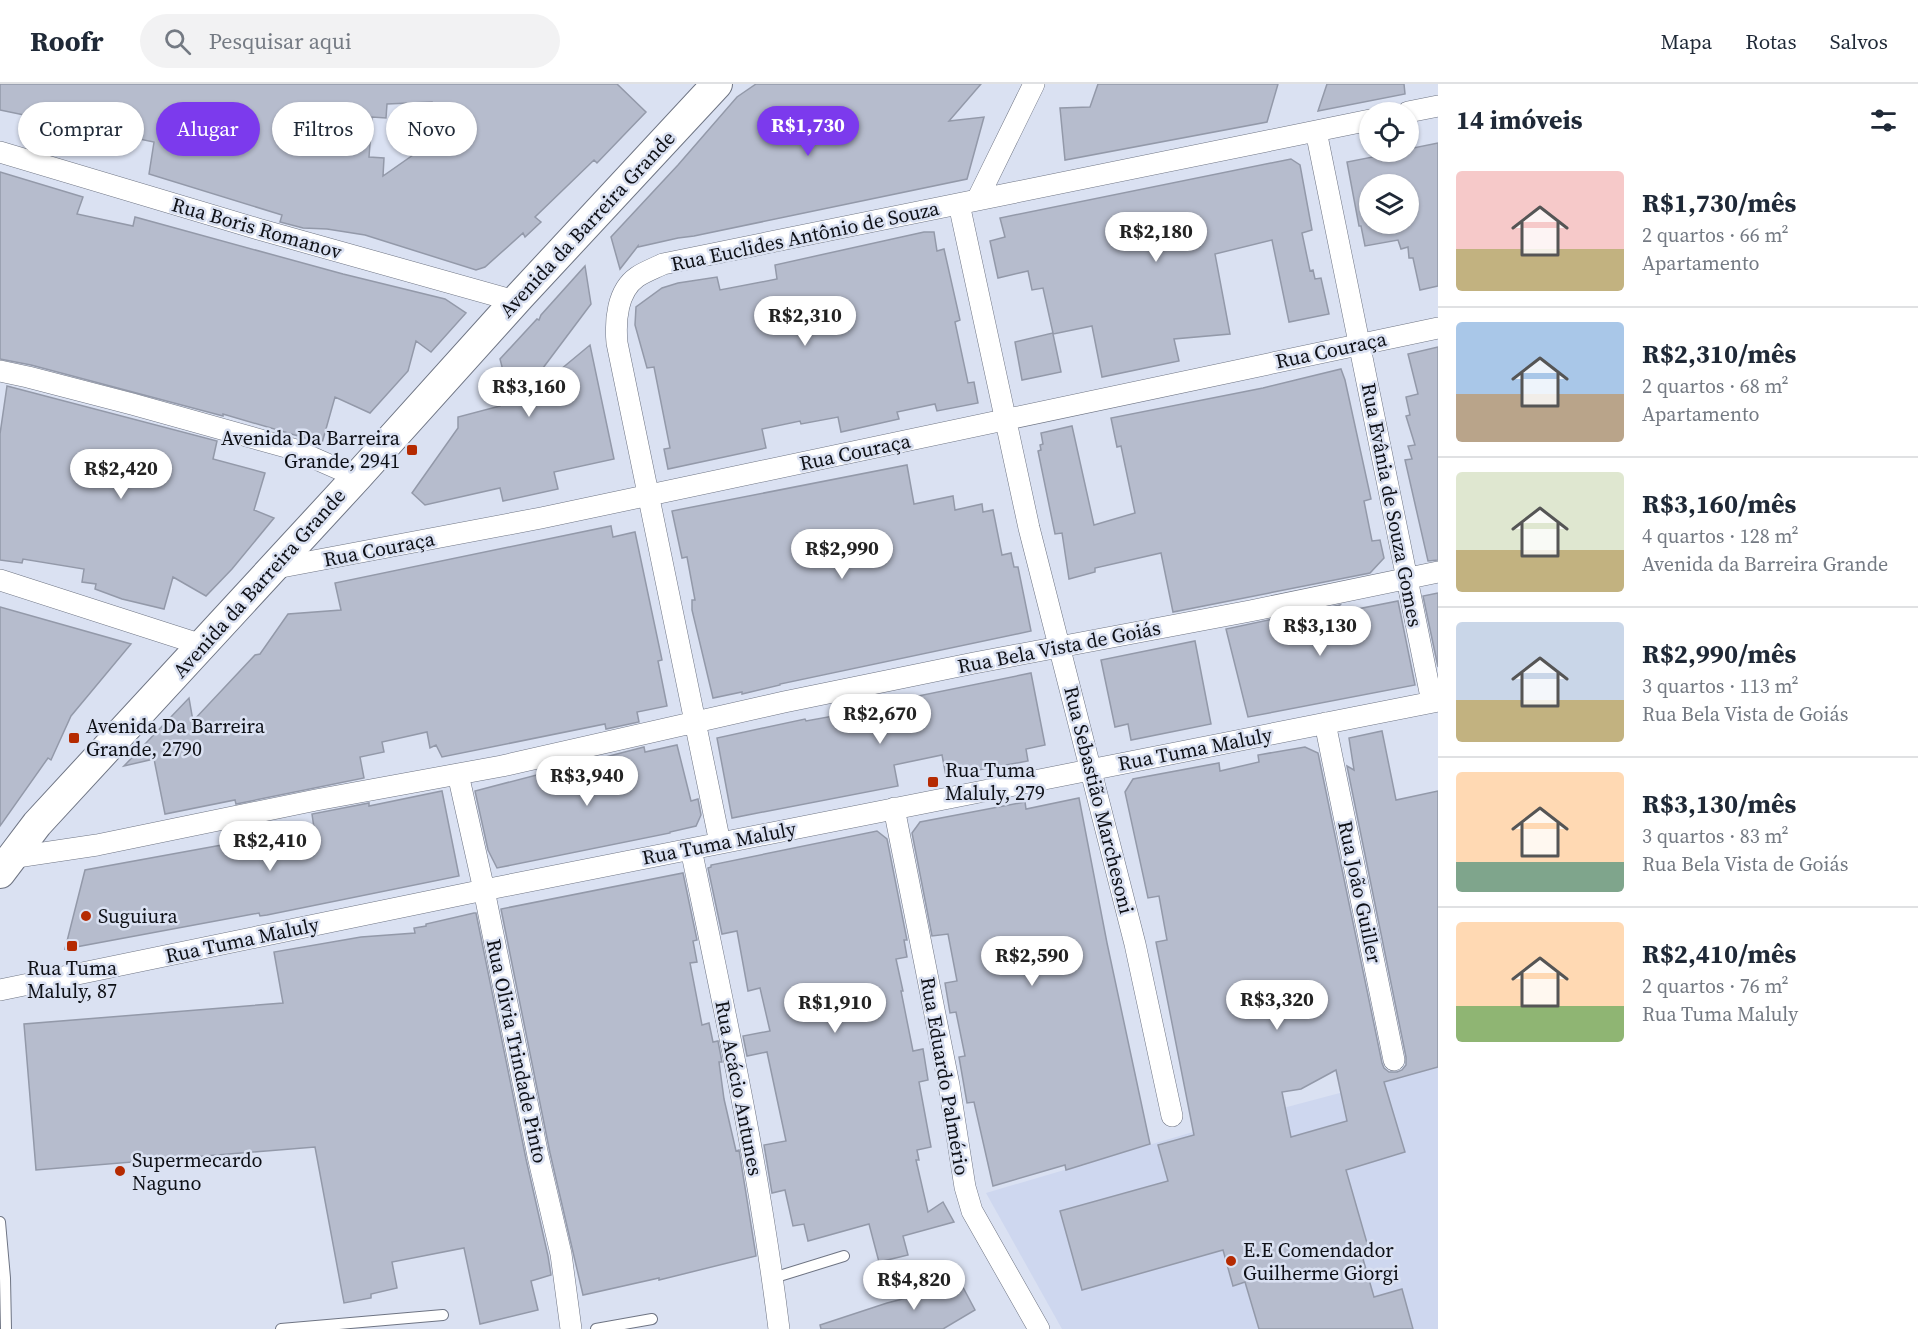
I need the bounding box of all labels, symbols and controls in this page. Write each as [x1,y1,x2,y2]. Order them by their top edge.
search box [140,14,560,68]
text: Roofr [30,22,104,60]
icon: search [161,25,194,58]
text: Pesquisar aqui [209,26,351,56]
text: Mapa [1661,27,1712,56]
text: Rotas [1745,27,1797,56]
text: Salvos [1830,27,1888,56]
chip: Comprar [18,102,144,156]
chip: Alugar [156,102,260,156]
chip: Filtros [272,102,374,156]
chip: Novo [386,102,477,156]
map controls [1359,102,1419,234]
button: locate [1359,102,1419,162]
text: 14 imóveis [1456,102,1583,138]
icon: filters [1867,104,1900,137]
pin: R$1,730 [753,106,863,157]
text: R$1,730 [771,111,845,139]
street label: Avenida da Barreira Grande [493,124,681,324]
button: layers [1359,174,1419,234]
text: R$1,730/mês [1642,185,1796,221]
street label: Rua Boris Romanov [169,190,345,266]
street label: Rua Euclides Antônio de Souza [668,194,943,278]
icon: home [1504,195,1576,267]
pin: R$2,180 [1101,212,1211,263]
text: R$2,180 [1119,217,1193,245]
text: 2 quartos · 66 m² [1642,221,1789,249]
text: Apartamento [1642,249,1760,277]
pin: R$2,310 [750,296,860,347]
text: R$2,310 [768,301,842,329]
street label: Rua Couraça [1273,324,1390,375]
text: R$2,310/mês [1642,336,1796,372]
icon: home [1504,346,1576,418]
pin: R$3,160 [474,367,584,418]
text: R$3,160 [492,372,566,400]
text: 2 quartos · 68 m² [1642,372,1789,400]
street label: Rua Evânia de Souza Gomes [1355,381,1429,629]
text: Apartamento [1642,400,1760,428]
place label: Avenida Da Barreira Grande, 2941 [221,424,401,475]
street label: Rua Couraça [797,426,914,477]
marker: Avenida Da Barreira Grande, 2941 [405,443,419,457]
pin: R$2,420 [66,449,176,500]
text: R$2,420 [84,454,158,482]
street label: Avenida da Barreira Grande [166,482,352,684]
text: R$3,160/mês [1642,486,1796,522]
icon: home [1504,496,1576,568]
text: 4 quartos · 128 m² [1642,522,1799,550]
street label: Rua Couraça [321,524,438,573]
pin: R$2,990 [787,529,897,580]
text: R$2,990 [805,534,879,562]
text: Avenida da Barreira Grande [1642,550,1888,578]
pin: R$3,130 [1265,606,1375,657]
text: R$3,130 [1283,611,1357,639]
street label: Rua Bela Vista de Goiás [955,614,1163,680]
text: R$2,990/mês [1642,636,1796,672]
icon: home [1504,646,1576,718]
text: 3 quartos · 113 m² [1642,672,1799,700]
street label: Rua Sebastião Marchesoni [1057,683,1141,917]
pin: R$2,670 [825,694,935,745]
text: R$2,670 [843,699,917,727]
text: Rua Bela Vista de Goiás [1642,700,1848,728]
place label: Avenida Da Barreira Grande, 2790 [86,712,266,763]
street label: Rua Tuma Maluly [1116,720,1275,778]
marker: Avenida Da Barreira Grande, 2790 [67,731,81,745]
pin: R$3,940 [532,756,642,807]
place label: Rua Tuma Maluly, 279 [945,756,1045,807]
text: R$3,940 [550,761,624,789]
marker: Rua Tuma Maluly, 279 [926,775,940,789]
text: R$3,130/mês [1642,786,1796,822]
icon: home [1504,796,1576,868]
street label: Rua Tuma Maluly [640,814,799,872]
street label: Rua João Guiller [1331,818,1389,966]
pin: R$2,410 [215,821,325,872]
text: 3 quartos · 83 m² [1642,822,1789,850]
text: R$2,410 [233,826,307,854]
text: Rua Bela Vista de Goiás [1642,850,1848,878]
place label: Suguiura [98,902,178,930]
marker: Suguiura [79,909,93,923]
street label: Rua Tuma Maluly [163,910,322,970]
street label: Rua Olivia Trindade Pinto [480,936,554,1166]
pin: R$2,590 [977,936,1087,987]
text: R$2,410/mês [1642,936,1796,972]
marker: Rua Tuma Maluly, 87 [65,939,79,953]
text: R$2,590 [995,941,1069,969]
icon: home [1504,946,1576,1018]
place label: Rua Tuma Maluly, 87 [27,954,118,1005]
text: 2 quartos · 76 m² [1642,972,1789,1000]
street label: Rua Eduardo Palmério [914,975,976,1177]
pin: R$3,320 [1222,980,1332,1031]
pin: R$1,910 [780,983,890,1034]
text: R$3,320 [1240,985,1314,1013]
text: R$1,910 [798,988,872,1016]
street label: Rua Acácio Antunes [708,998,770,1178]
text: Rua Tuma Maluly [1642,1000,1798,1028]
place label: Supermecardo Naguno [132,1146,262,1197]
marker: Supermecardo Naguno [113,1164,127,1178]
place label: E.E Comendador Guilherme Giorgi [1243,1236,1399,1287]
marker: E.E Comendador Guilherme Giorgi [1224,1254,1238,1268]
pin: R$4,820 [859,1260,969,1311]
text: R$4,820 [877,1265,951,1293]

